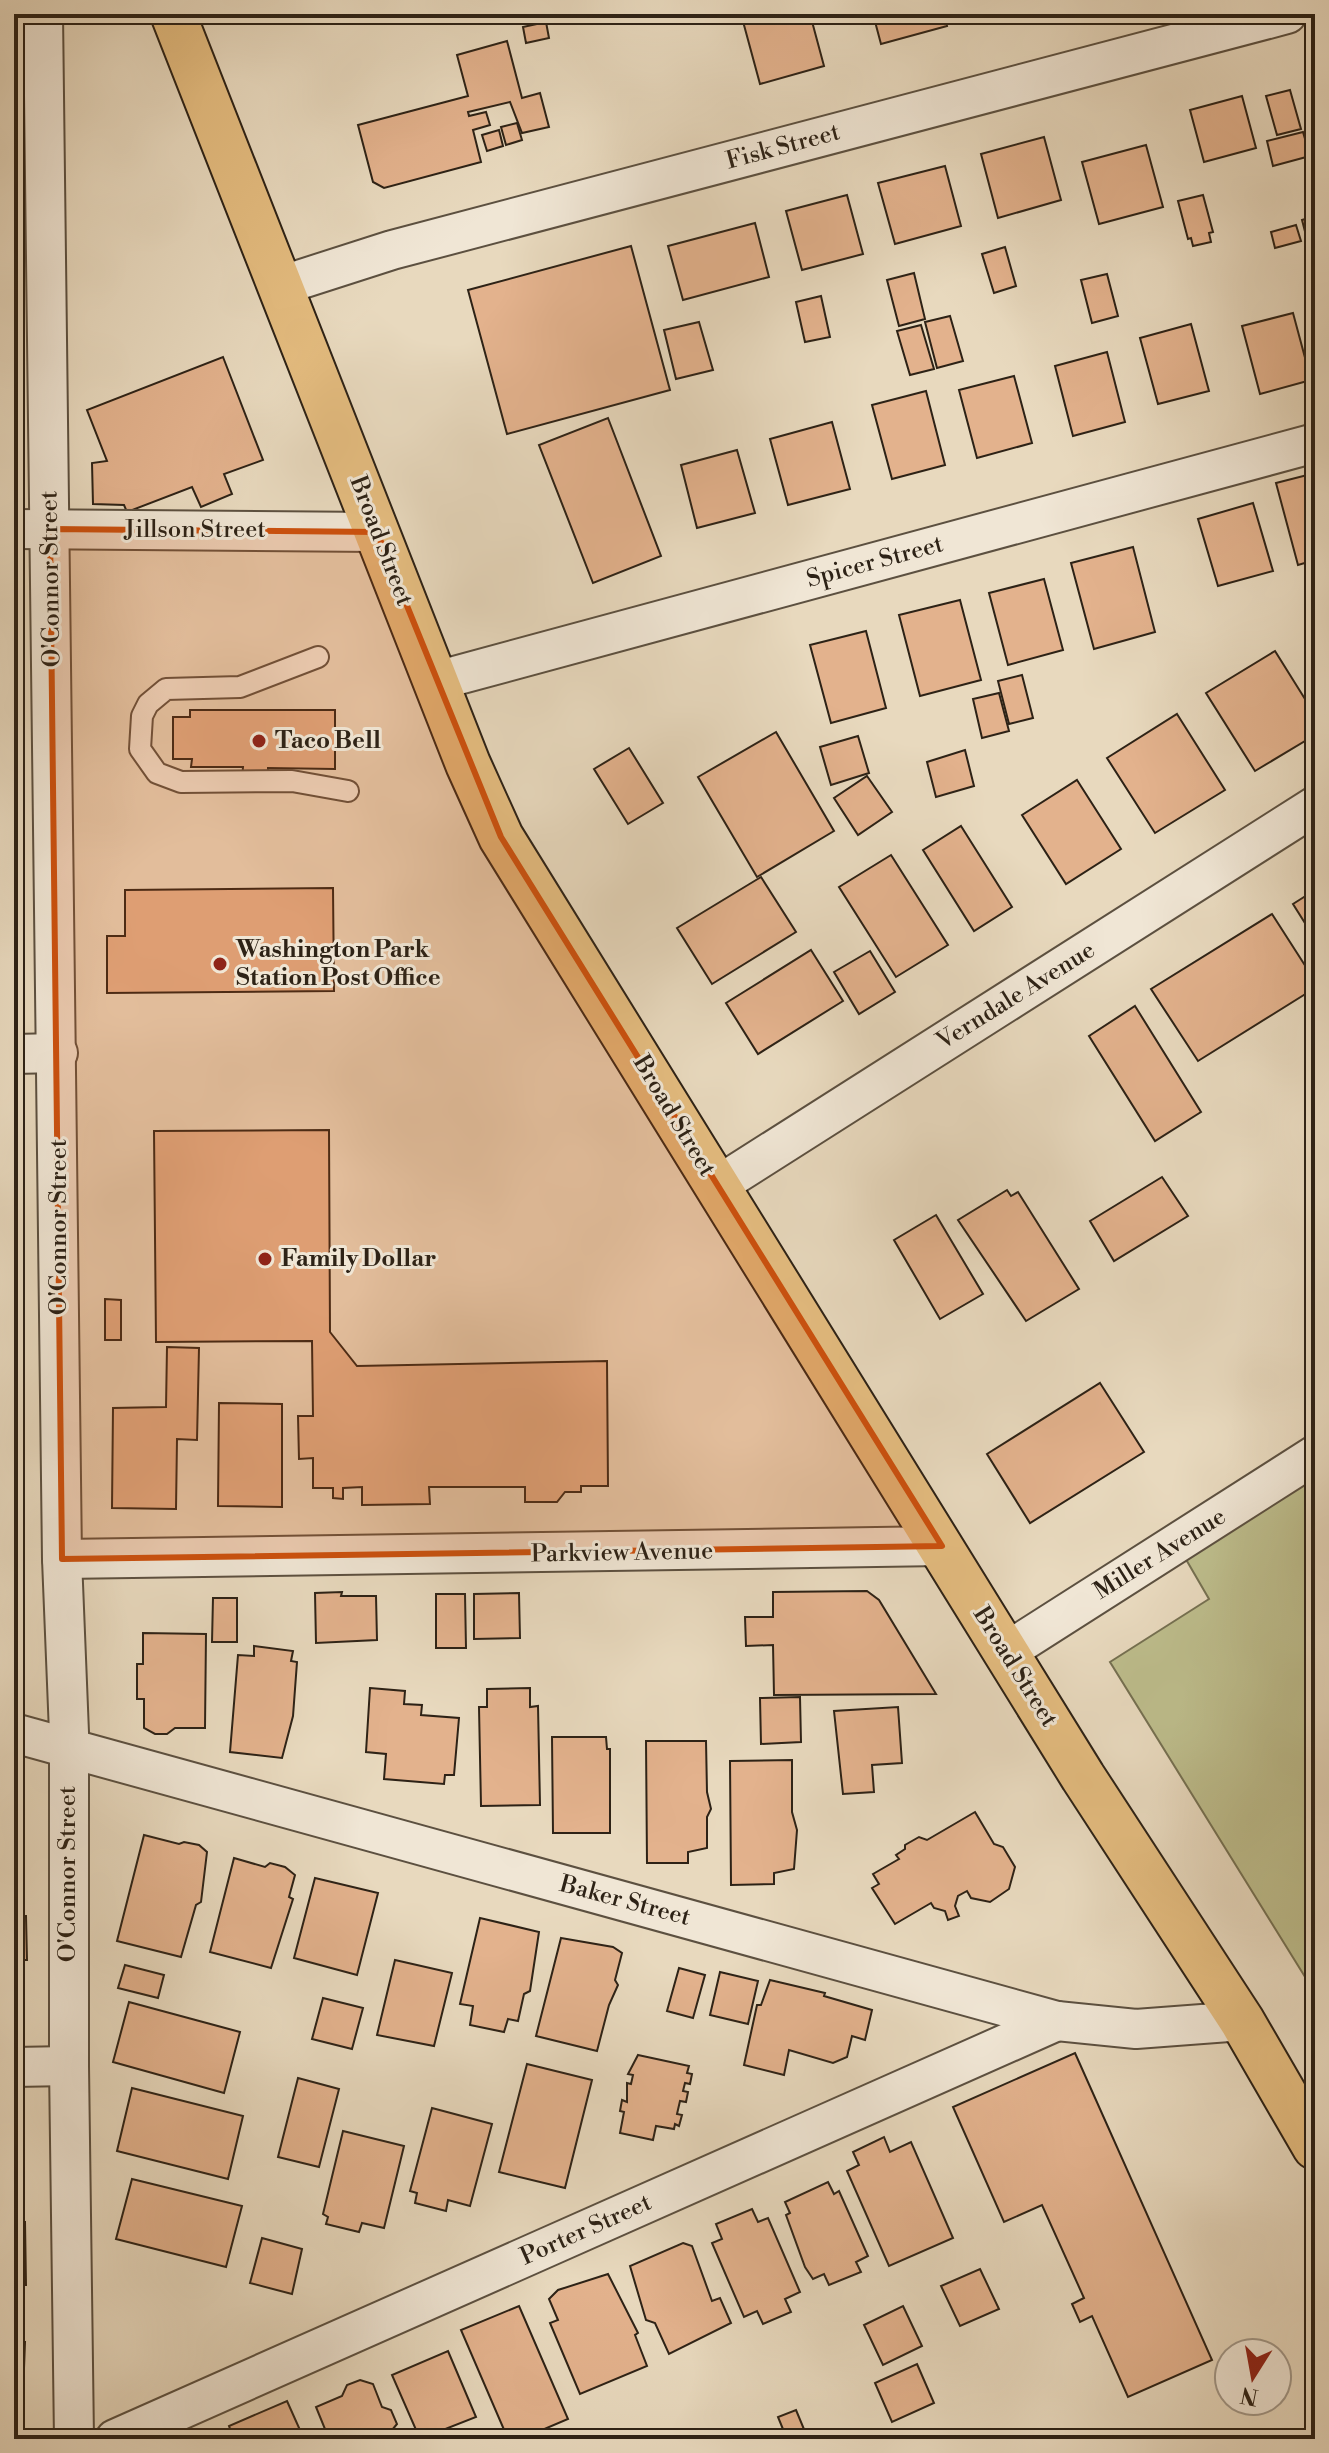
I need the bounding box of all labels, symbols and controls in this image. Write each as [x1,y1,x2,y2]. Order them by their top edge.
street label: Fisk Street [723,117,844,177]
street label: Broad Street [342,471,420,610]
street label: O'Connor Street [34,490,68,668]
street label: Jillson Street [123,515,266,545]
street label: Spicer Street [803,529,947,595]
place label: Taco Bell [275,726,381,756]
marker: Taco Bell [250,732,268,750]
place label: Washington Park Station Post Office [235,935,441,993]
street label: Verndale Avenue [930,935,1101,1057]
marker: Washington Park Station Post Office [211,955,229,973]
street label: Broad Street [626,1049,722,1183]
street label: O'Connor Street [44,1138,74,1315]
place label: Family Dollar [281,1244,436,1274]
marker: Family Dollar [256,1250,274,1268]
street label: Miller Avenue [1088,1502,1232,1606]
street label: Parkview Avenue [531,1536,713,1570]
street label: Broad Street [966,1600,1064,1733]
street label: O'Connor Street [53,1785,83,1962]
street label: Baker Street [555,1869,694,1933]
street label: Porter Street [516,2188,657,2272]
north arrow [1213,2337,1293,2417]
text: N [1238,2380,1261,2410]

